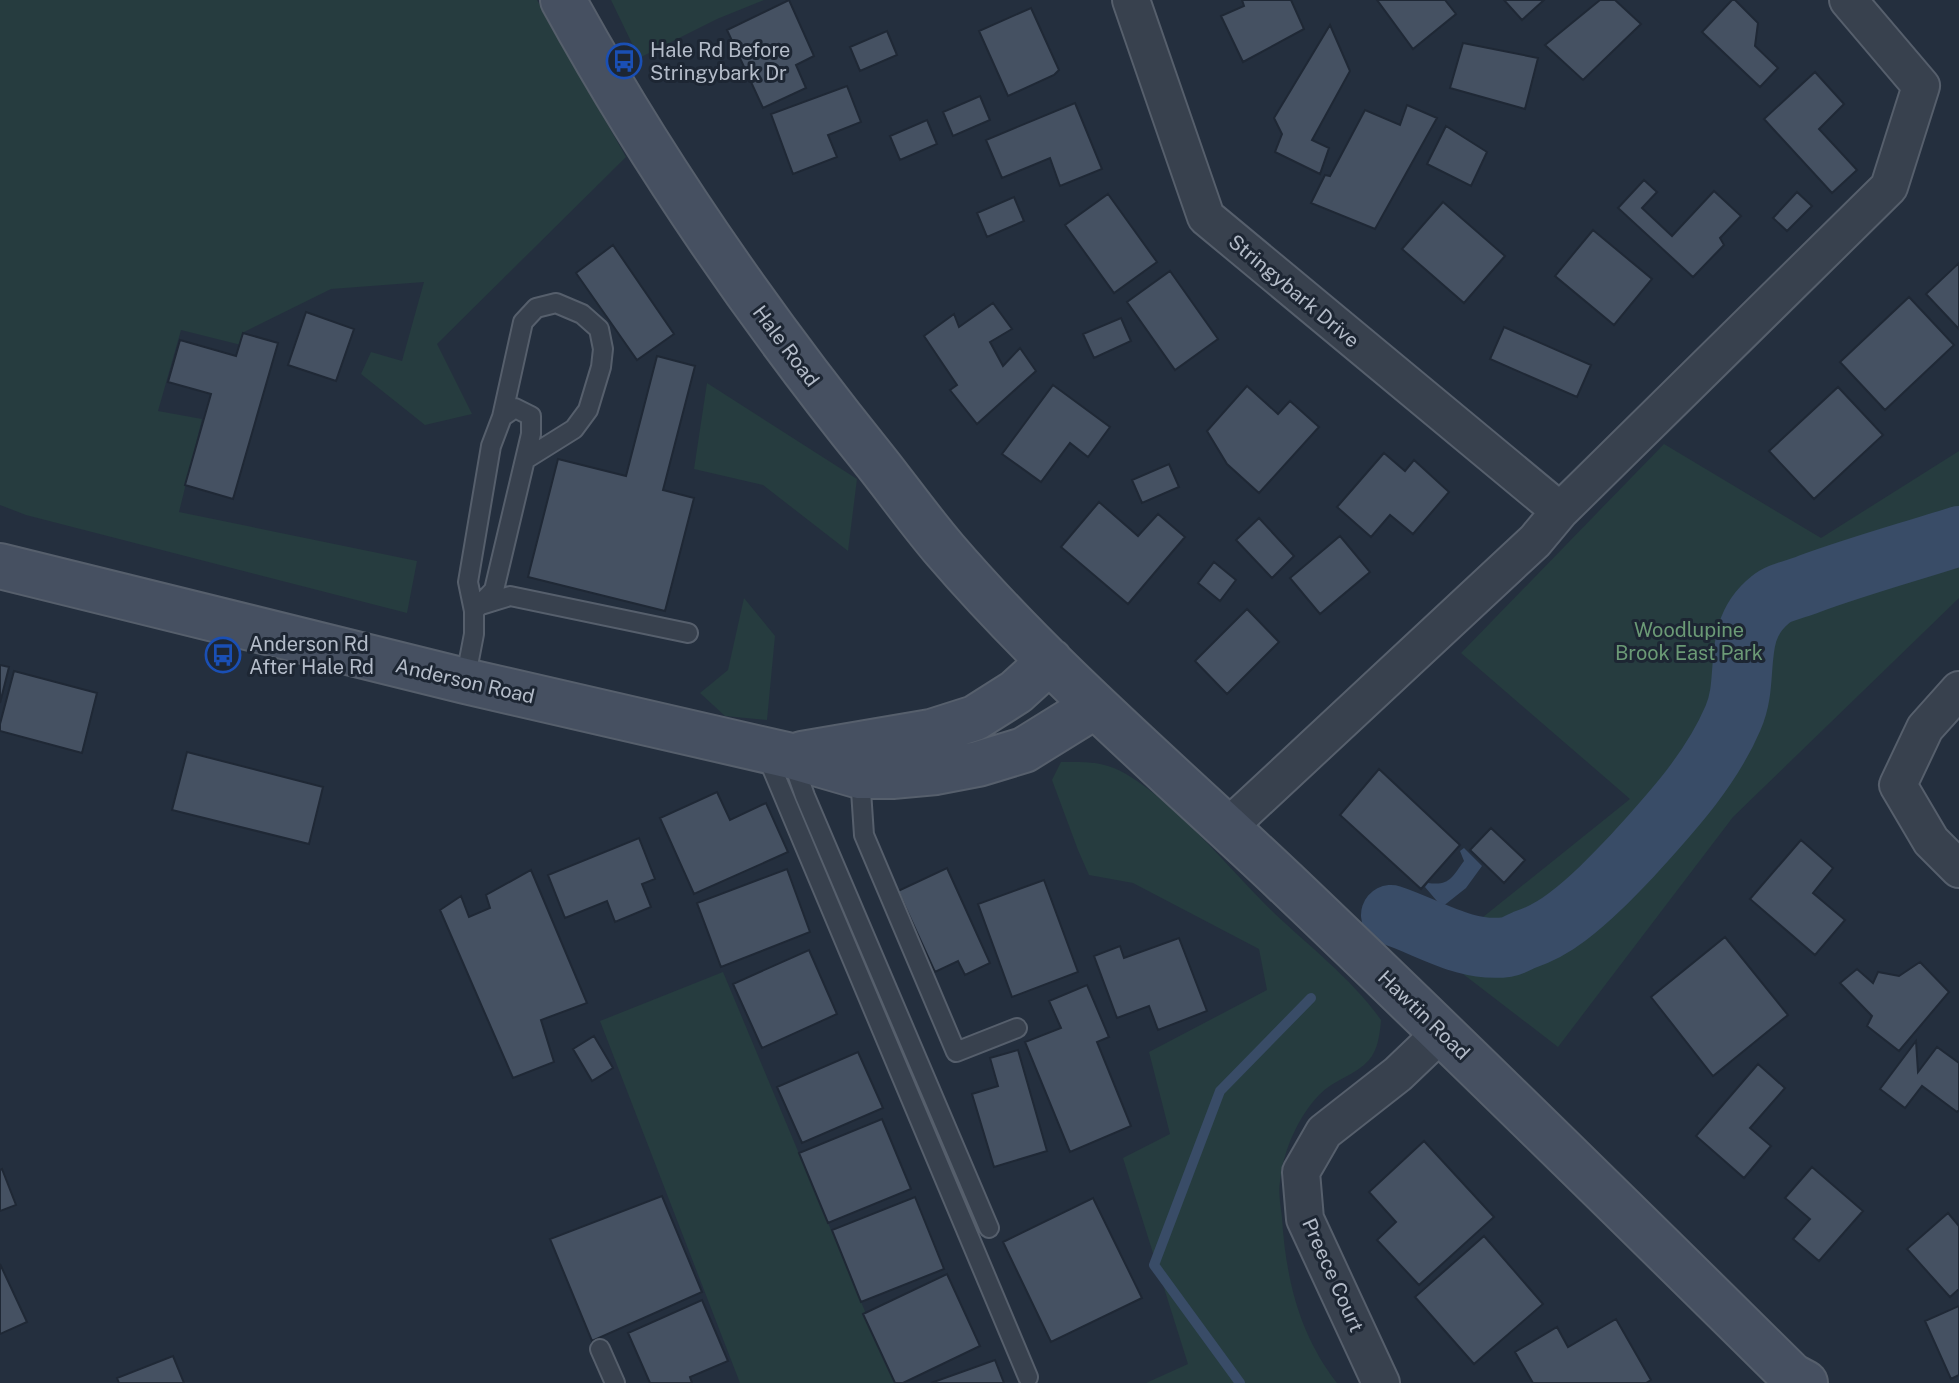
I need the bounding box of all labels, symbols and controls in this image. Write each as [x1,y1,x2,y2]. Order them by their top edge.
place label: Hale Rd Before Stringybark Dr [650,38,790,85]
bus stop icon: Hale Rd Before Stringybark Dr [605,42,643,80]
street label: Stringybark Drive [1224,229,1364,353]
street label: Hale Road [748,301,824,391]
park label: Woodlupine Brook East Park [1615,618,1763,665]
place label: Anderson Rd After Hale Rd [249,632,374,679]
bus stop icon: Anderson Rd After Hale Rd [204,636,242,674]
street label: Anderson Road [393,653,537,709]
street label: Hawtin Road [1373,965,1475,1065]
street label: Preece Court [1297,1214,1369,1336]

